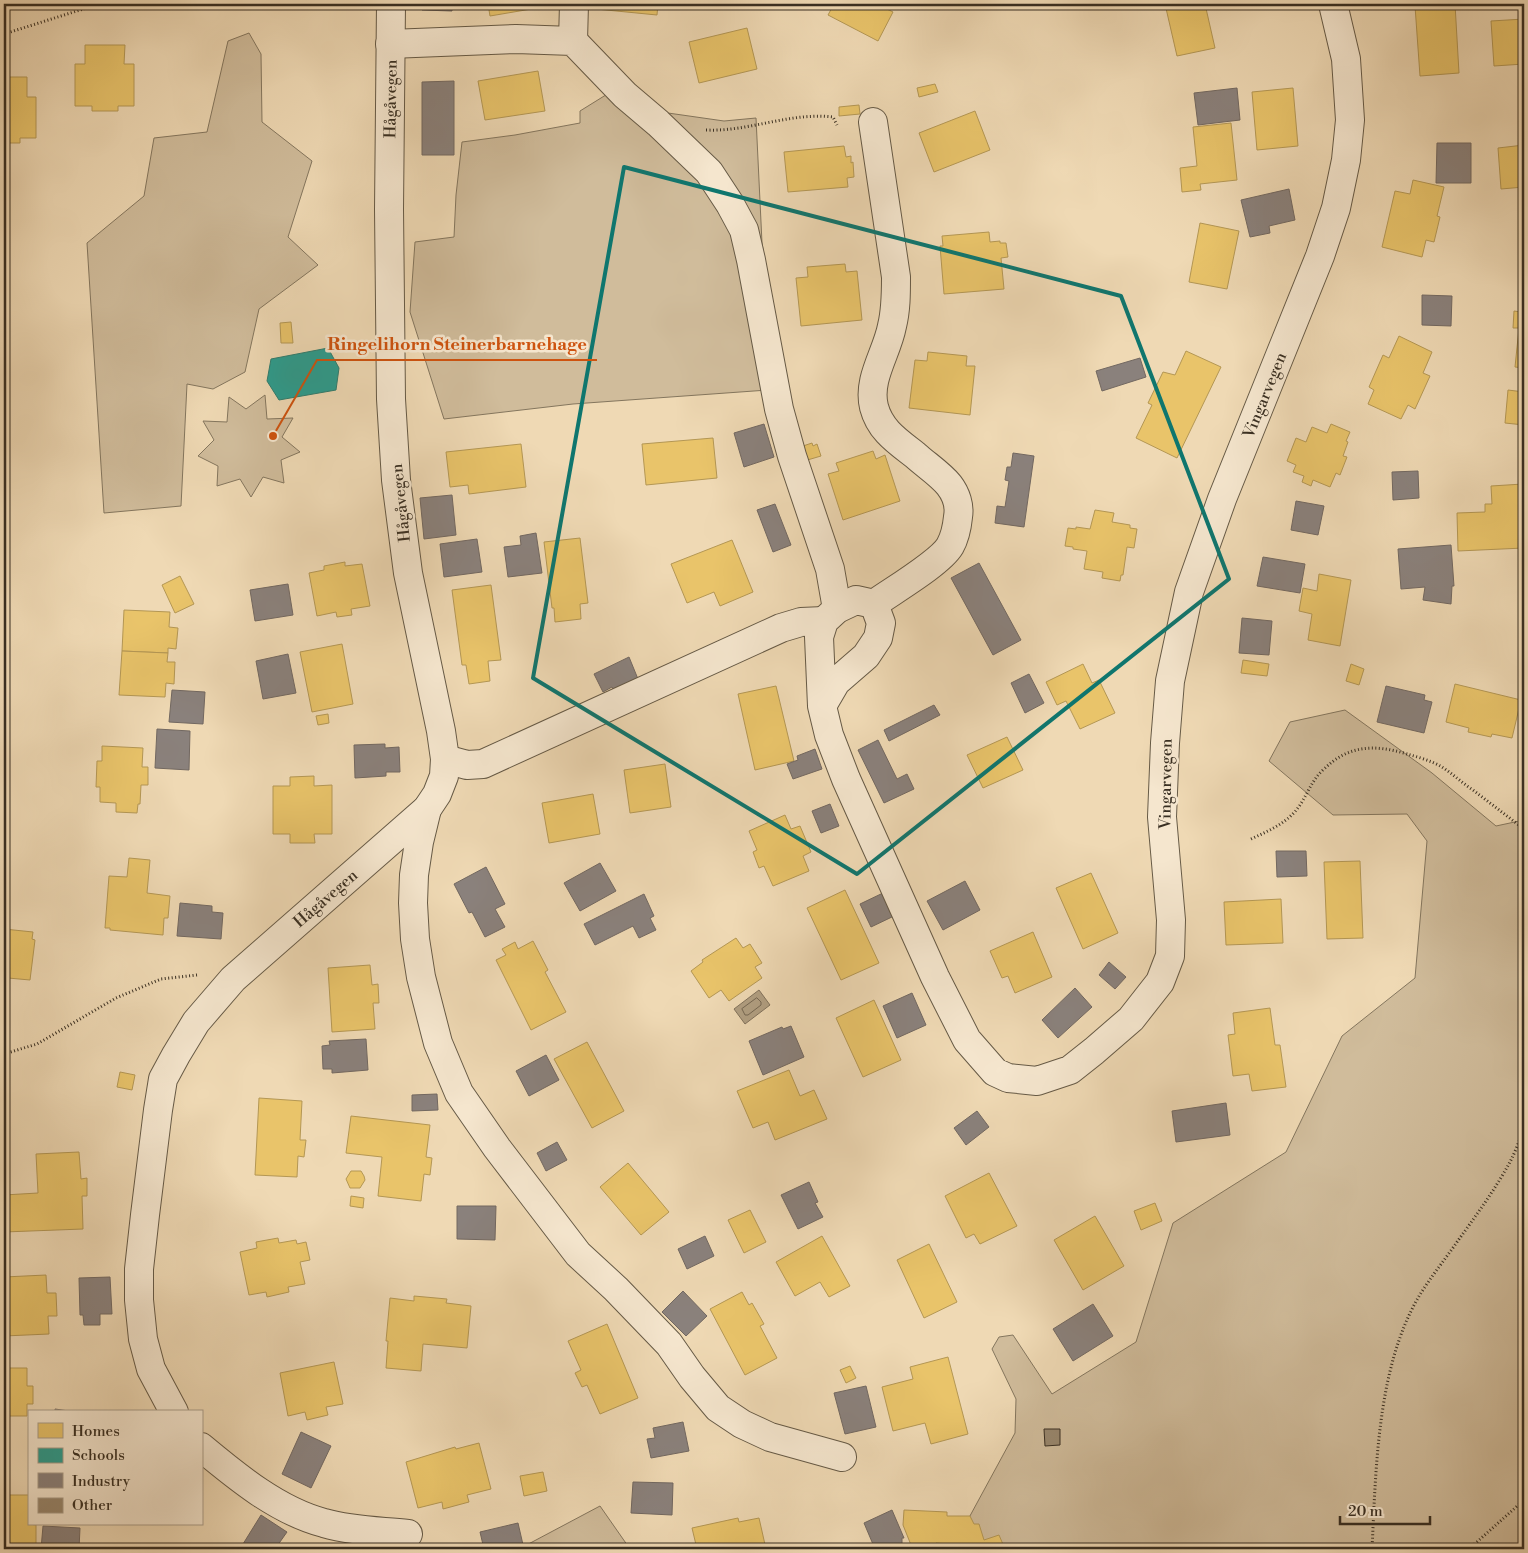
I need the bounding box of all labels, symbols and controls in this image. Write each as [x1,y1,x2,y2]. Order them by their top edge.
street label: Hågåvegen [380,59,402,139]
callout: Ringelihorn Steinerbarnehage [317,327,597,360]
text: Ringelihorn Steinerbarnehage [327,333,587,356]
street label: Vingarvegen [1238,349,1291,442]
street label: Hågåvegen [387,462,415,543]
street label: Vingarvegen [1155,738,1177,831]
street label: Hågåvegen [289,865,362,932]
legend [28,1410,202,1526]
text: Homes [72,1422,120,1441]
text: Schools [72,1446,125,1465]
text: Industry [72,1472,131,1491]
scale bar [1340,1493,1430,1525]
text: Other [72,1496,113,1515]
text: 20 m [1348,1502,1383,1521]

